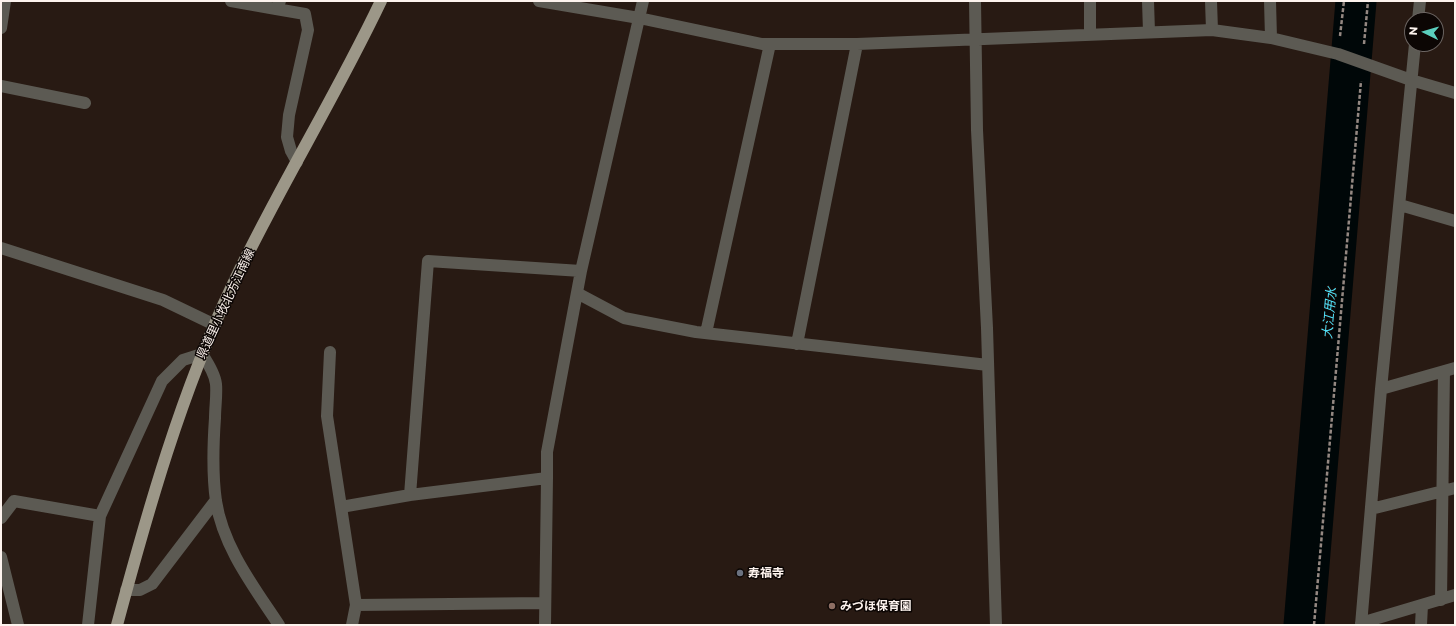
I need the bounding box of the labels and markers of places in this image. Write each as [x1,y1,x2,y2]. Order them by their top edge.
place label: 寿福寺 [748,566,784,580]
marker: 寿福寺 [735,568,745,578]
place label: みづほ保育園 [840,599,912,613]
marker: みづほ保育園 [827,601,837,611]

